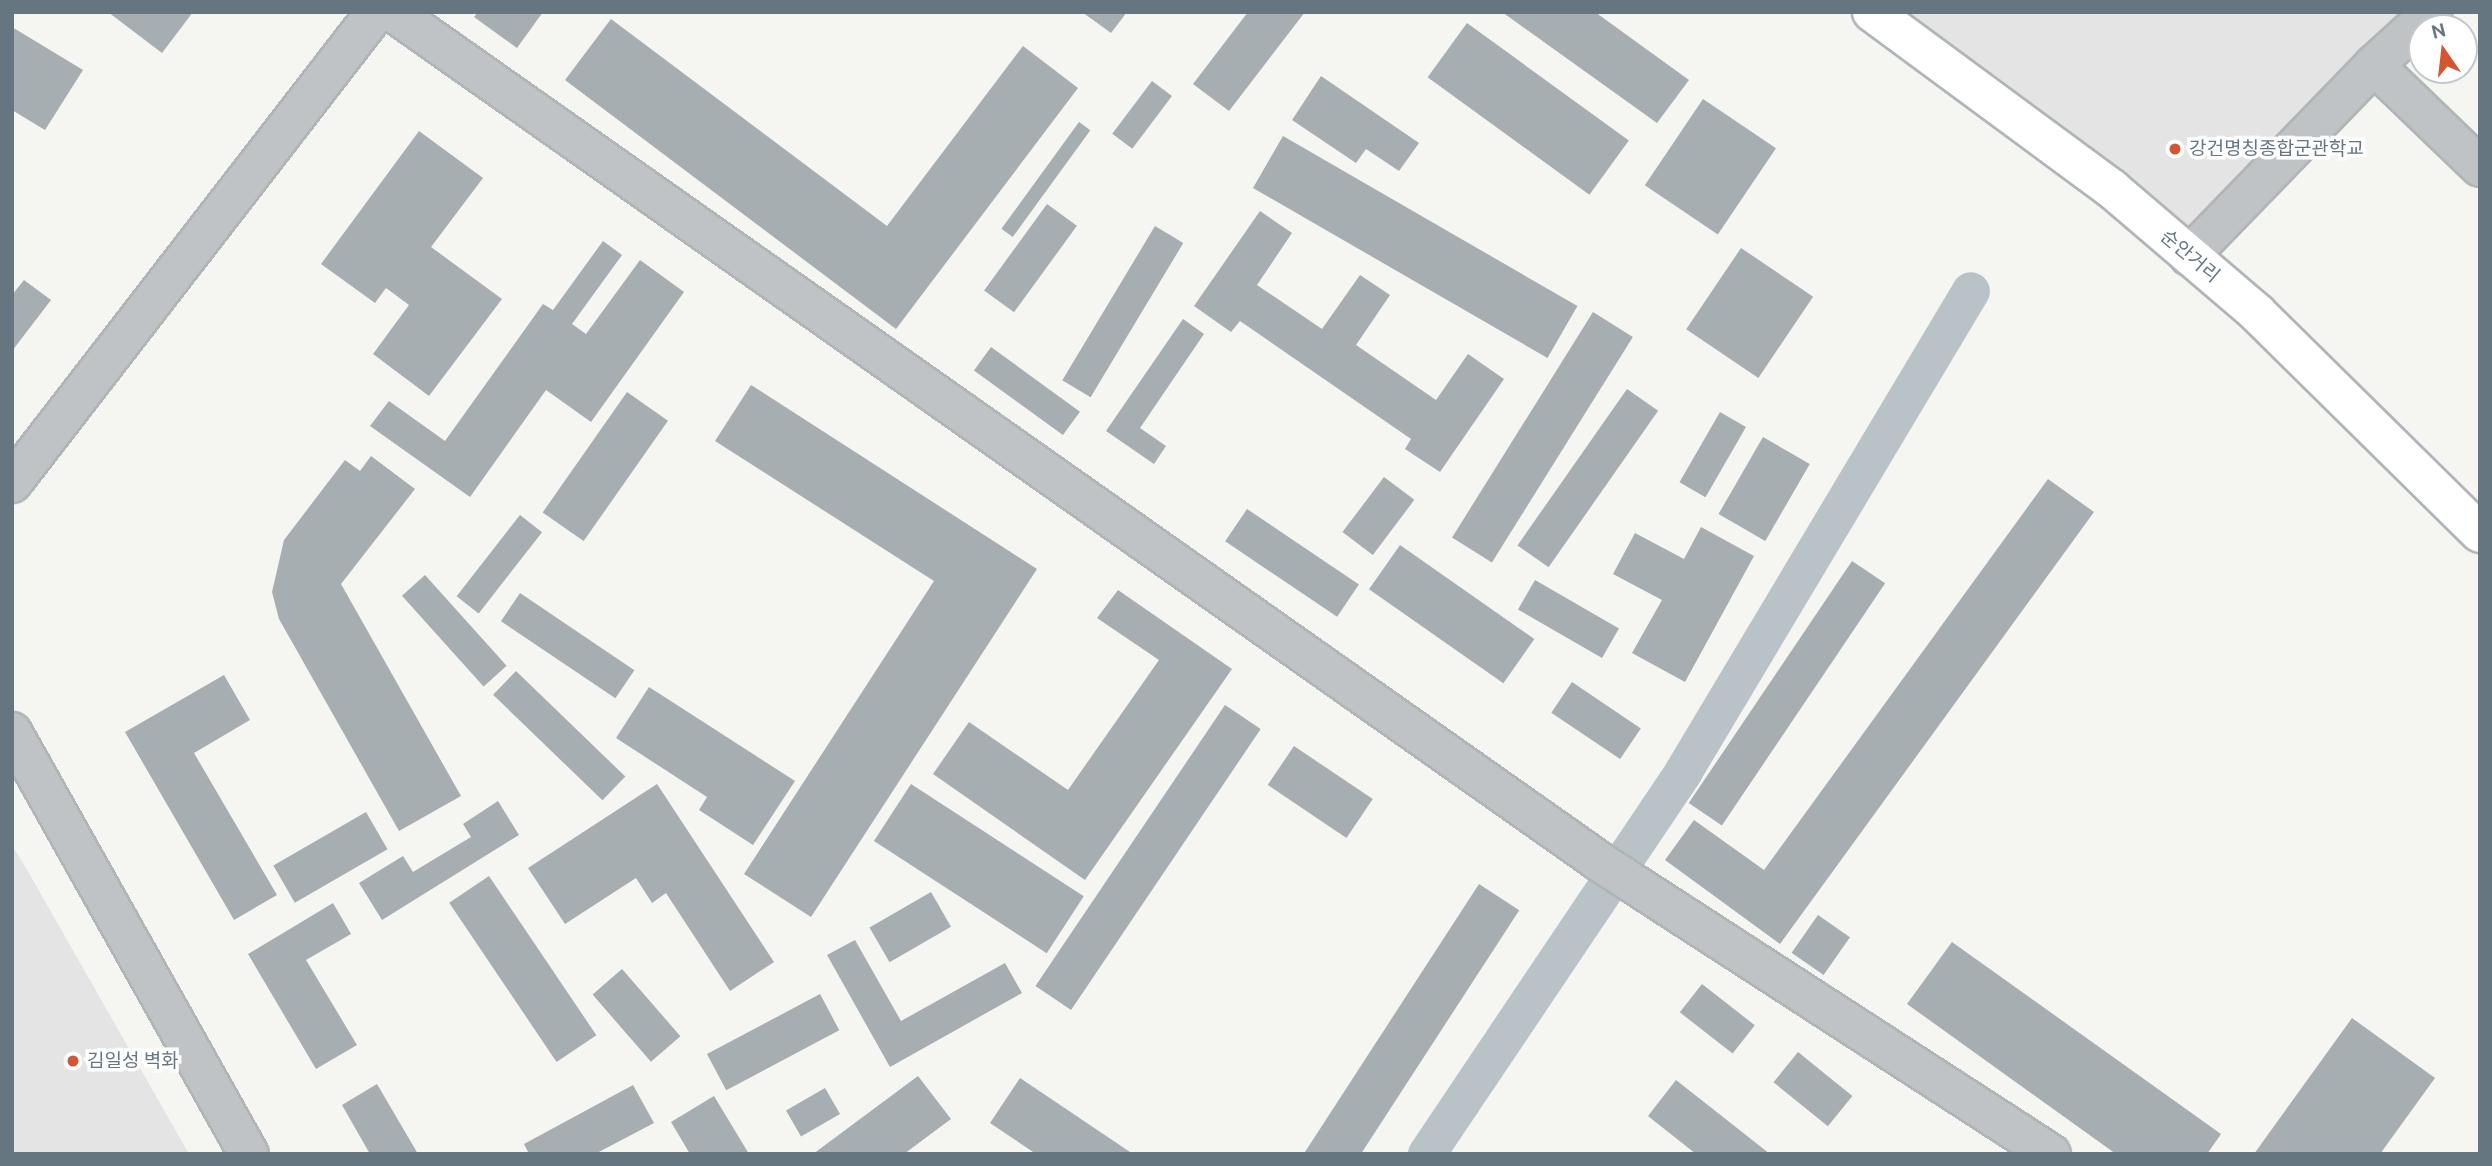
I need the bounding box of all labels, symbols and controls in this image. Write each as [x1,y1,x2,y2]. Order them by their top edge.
north arrow [2408,14,2478,84]
text: N [2429,18,2448,43]
place label: 강건명칭종합군관학교 [2189,138,2364,160]
marker: 강건명칭종합군관학교 [2167,141,2183,157]
street label: 순안거리 [2156,225,2224,287]
place label: 김일성 벽화 [87,1050,179,1072]
marker: 김일성 벽화 [65,1053,81,1069]

